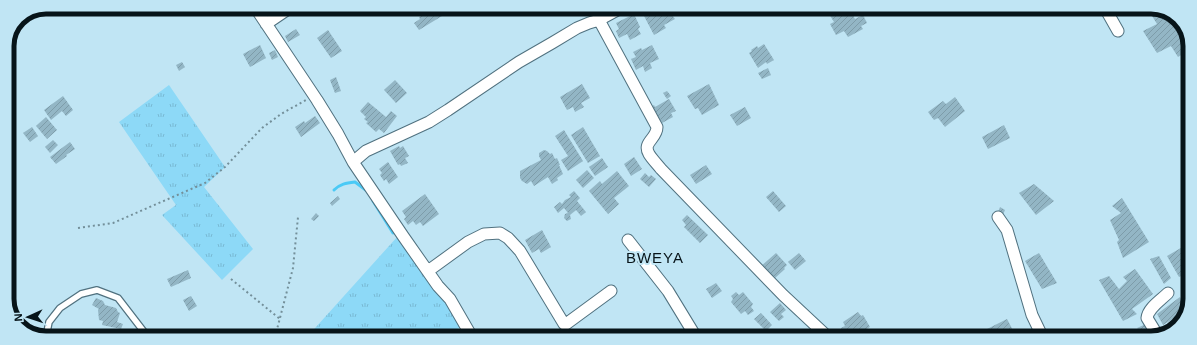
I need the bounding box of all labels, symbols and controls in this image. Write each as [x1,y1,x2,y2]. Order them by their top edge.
district label: BWEYA [626,249,684,266]
north arrow [8,297,48,337]
text: N [12,313,24,322]

